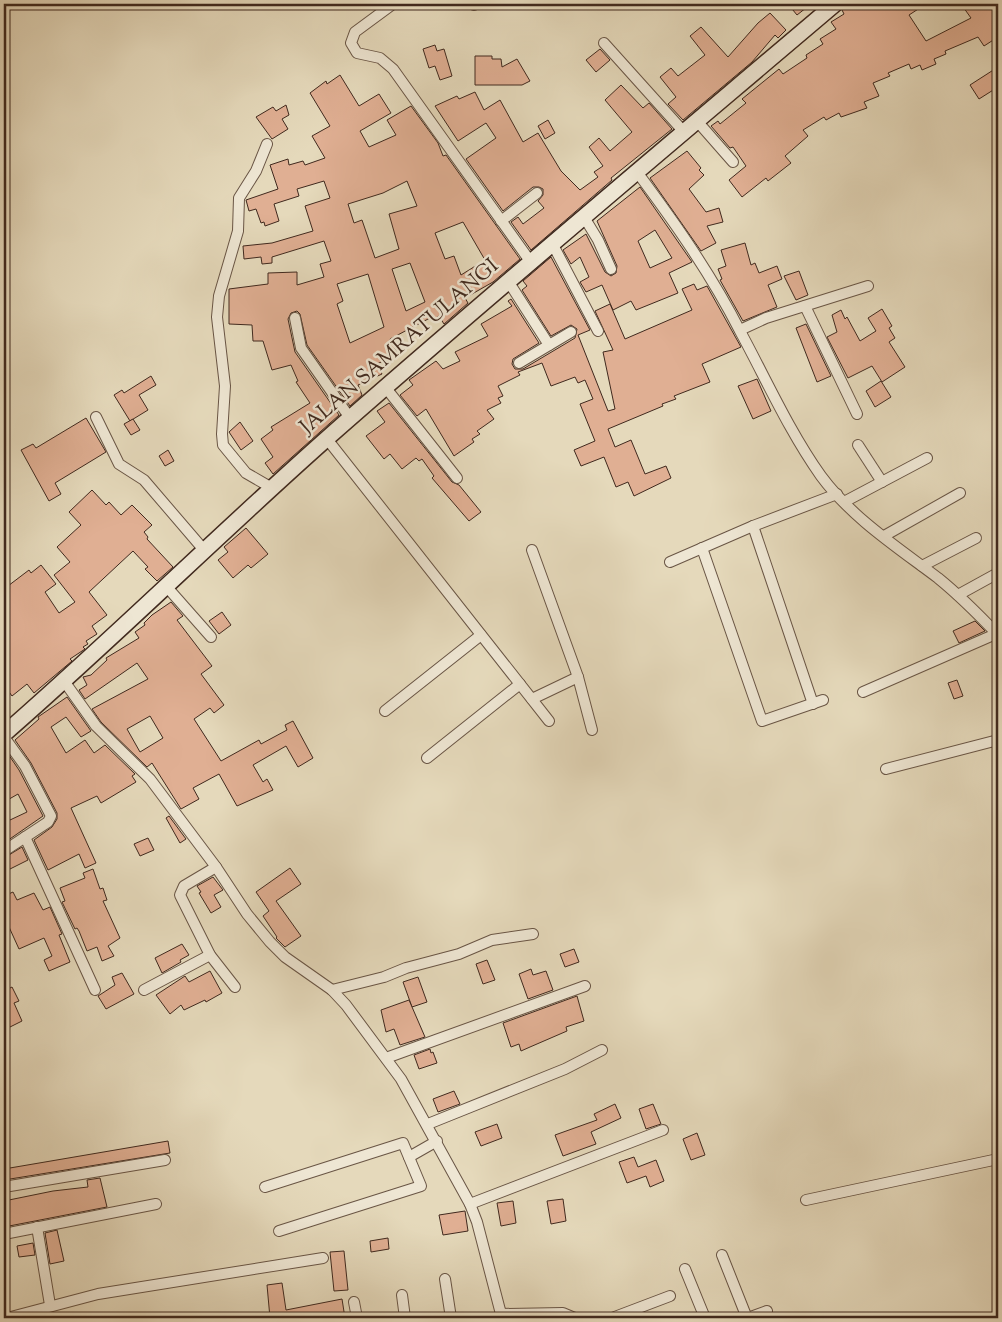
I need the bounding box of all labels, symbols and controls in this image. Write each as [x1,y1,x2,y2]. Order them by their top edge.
street label: JALAN SAMRATULANGI [293,252,506,443]

